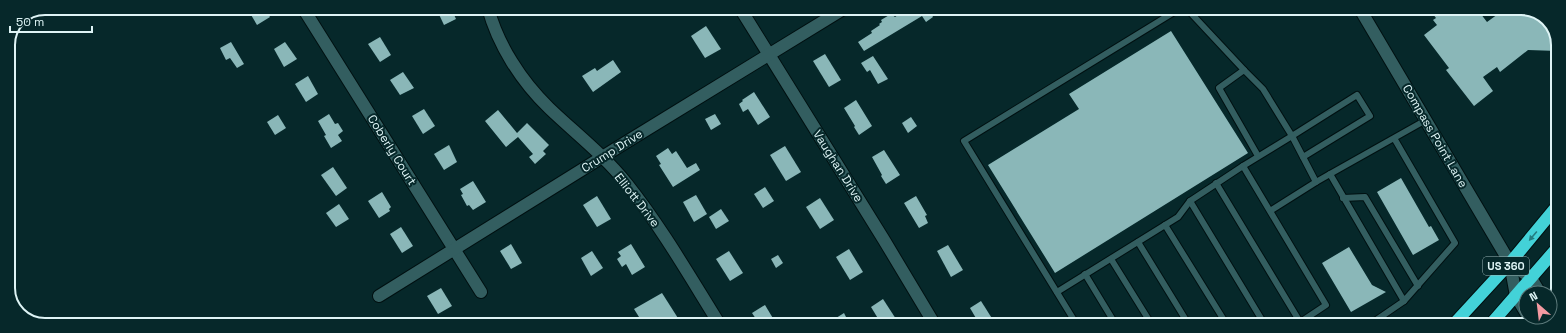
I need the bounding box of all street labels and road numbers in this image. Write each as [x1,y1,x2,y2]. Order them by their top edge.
street label: Compass Point Lane [1399,81,1471,191]
street label: Coberly Court [364,112,420,188]
street label: Crump Drive [578,126,646,176]
street label: Vaughan Drive [809,127,867,205]
street label: Elliott Drive [611,170,663,230]
road number: US 360 [1483,257,1529,275]

